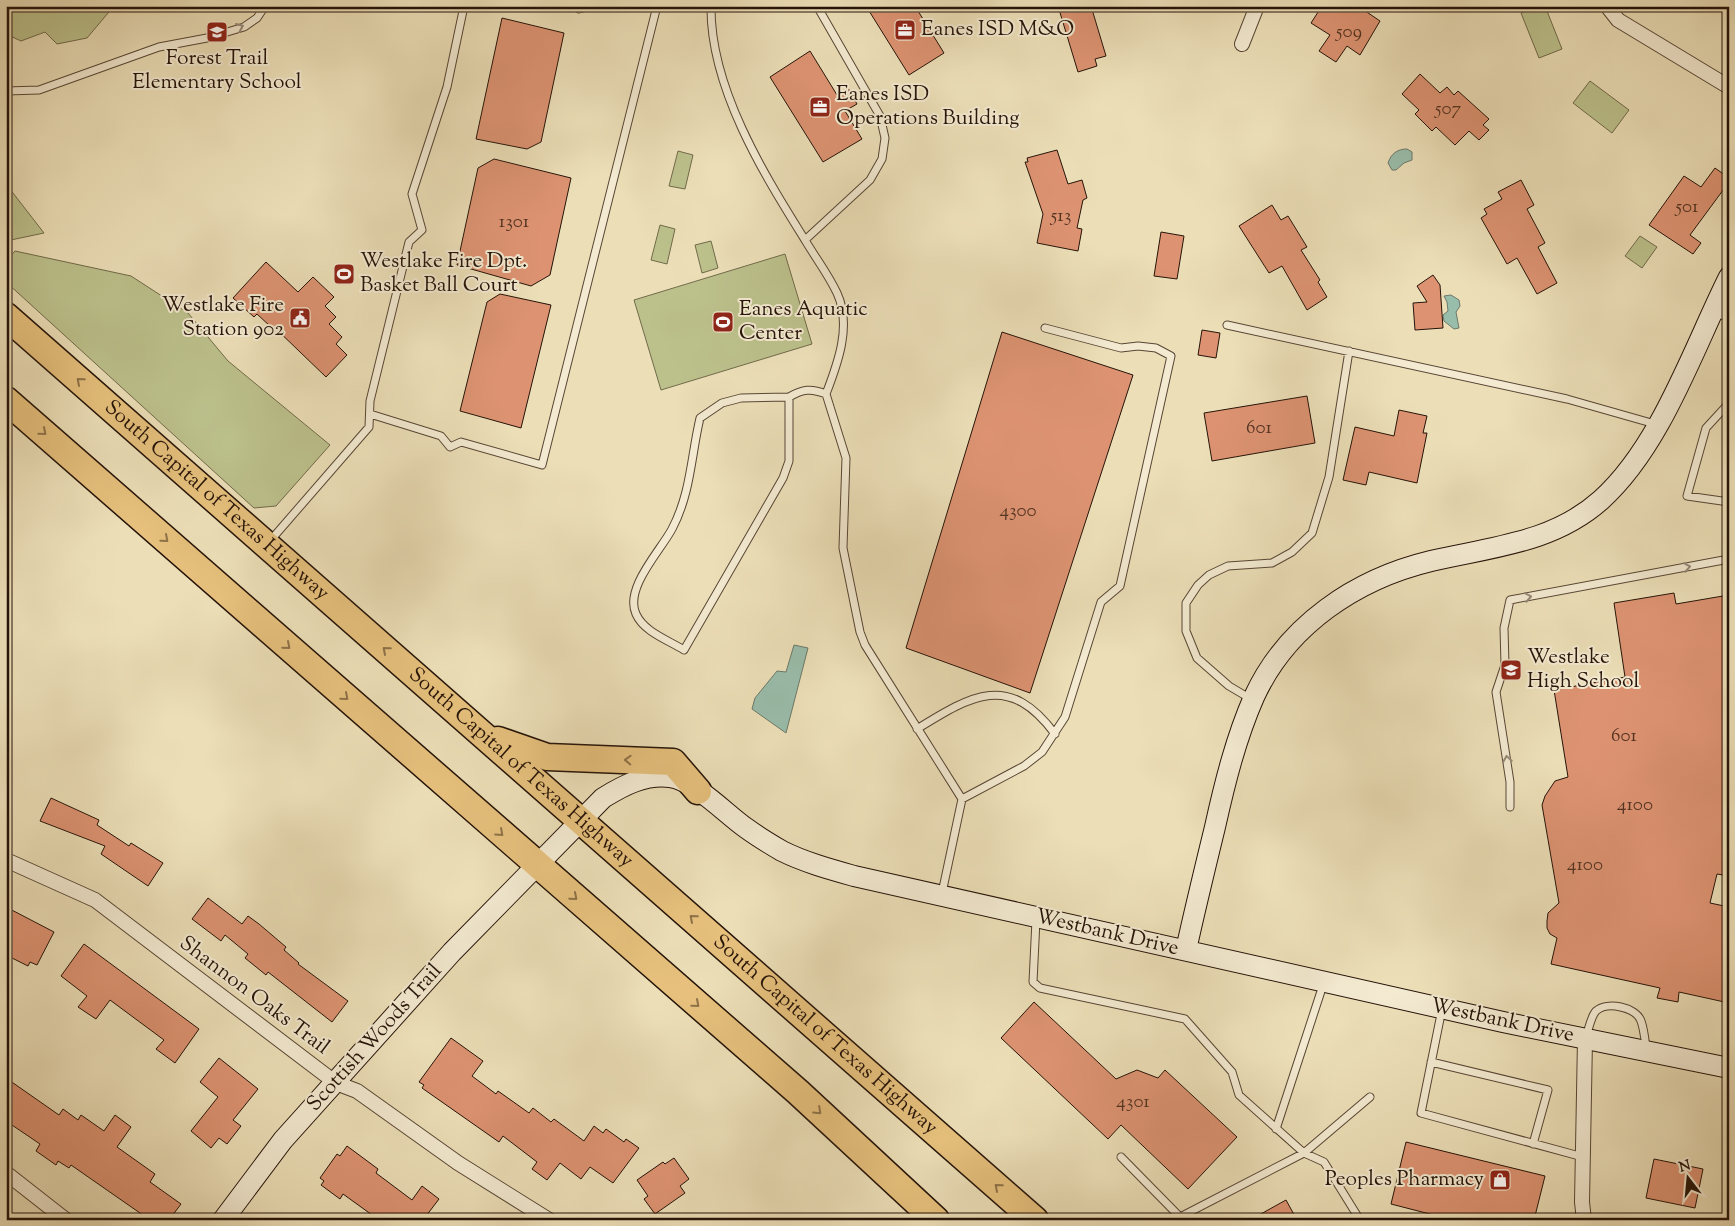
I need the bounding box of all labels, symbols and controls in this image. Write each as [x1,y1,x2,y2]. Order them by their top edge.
place label: Eanes ISD M&O [921,15,1074,45]
office icon: Eanes ISD M&O [893,18,917,42]
house number: 509 [1335,19,1362,46]
school or university icon: Forest Trail Elementary School [205,20,229,44]
one-way arrow [235,23,244,34]
place label: Forest Trail Elementary School [132,44,302,98]
place label: Eanes ISD Operations Building [836,80,1020,134]
office icon: Eanes ISD Operations Building [808,95,832,119]
house number: 507 [1434,96,1462,123]
house number: 501 [1675,194,1699,221]
house number: 513 [1050,203,1071,230]
house number: 1301 [499,209,530,236]
place label: Westlake Fire Dpt. Basket Ball Court [360,247,527,301]
sports icon: Westlake Fire Dpt. Basket Ball Court [332,262,356,286]
place label: Westlake Fire Station 902 [162,291,284,345]
place label: Eanes Aquatic Center [739,295,868,349]
public building icon: Westlake Fire Station 902 [288,306,312,330]
sports icon: Eanes Aquatic Center [711,310,735,334]
one-way arrow [76,378,85,387]
street label: South Capital of Texas Highway [97,393,336,608]
house number: 601 [1246,415,1272,442]
one-way arrow [37,426,46,435]
house number: 4300 [999,498,1037,525]
one-way arrow [159,533,168,542]
one-way arrow [1683,562,1692,573]
one-way arrow [1523,592,1532,602]
one-way arrow [282,641,291,650]
place label: Westlake High School [1527,643,1639,697]
one-way arrow [383,646,392,655]
school or university icon: Westlake High School [1499,658,1523,682]
street label: South Capital of Texas Highway [401,661,640,876]
one-way arrow [340,692,349,701]
house number: 601 [1611,723,1637,750]
one-way arrow [623,755,631,766]
one-way arrow [1502,755,1512,763]
house number: 4100 [1617,792,1653,819]
one-way arrow [494,828,503,837]
house number: 4100 [1567,852,1603,879]
one-way arrow [568,891,577,900]
street label: Westbank Drive [1032,902,1182,964]
one-way arrow [689,915,698,924]
street label: South Capital of Texas Highway [706,928,945,1143]
street label: Shannon Oaks Trail [172,929,336,1063]
street label: Scottish Woods Trail [300,957,450,1119]
street label: Westbank Drive [1427,991,1577,1051]
one-way arrow [691,998,700,1007]
house number: 4301 [1116,1089,1150,1116]
one-way arrow [812,1105,821,1114]
north arrow [1662,1154,1712,1204]
text: N [1677,1156,1693,1179]
place label: Peoples Pharmacy [1325,1165,1485,1195]
shop icon: Peoples Pharmacy [1488,1168,1512,1192]
one-way arrow [995,1184,1004,1193]

